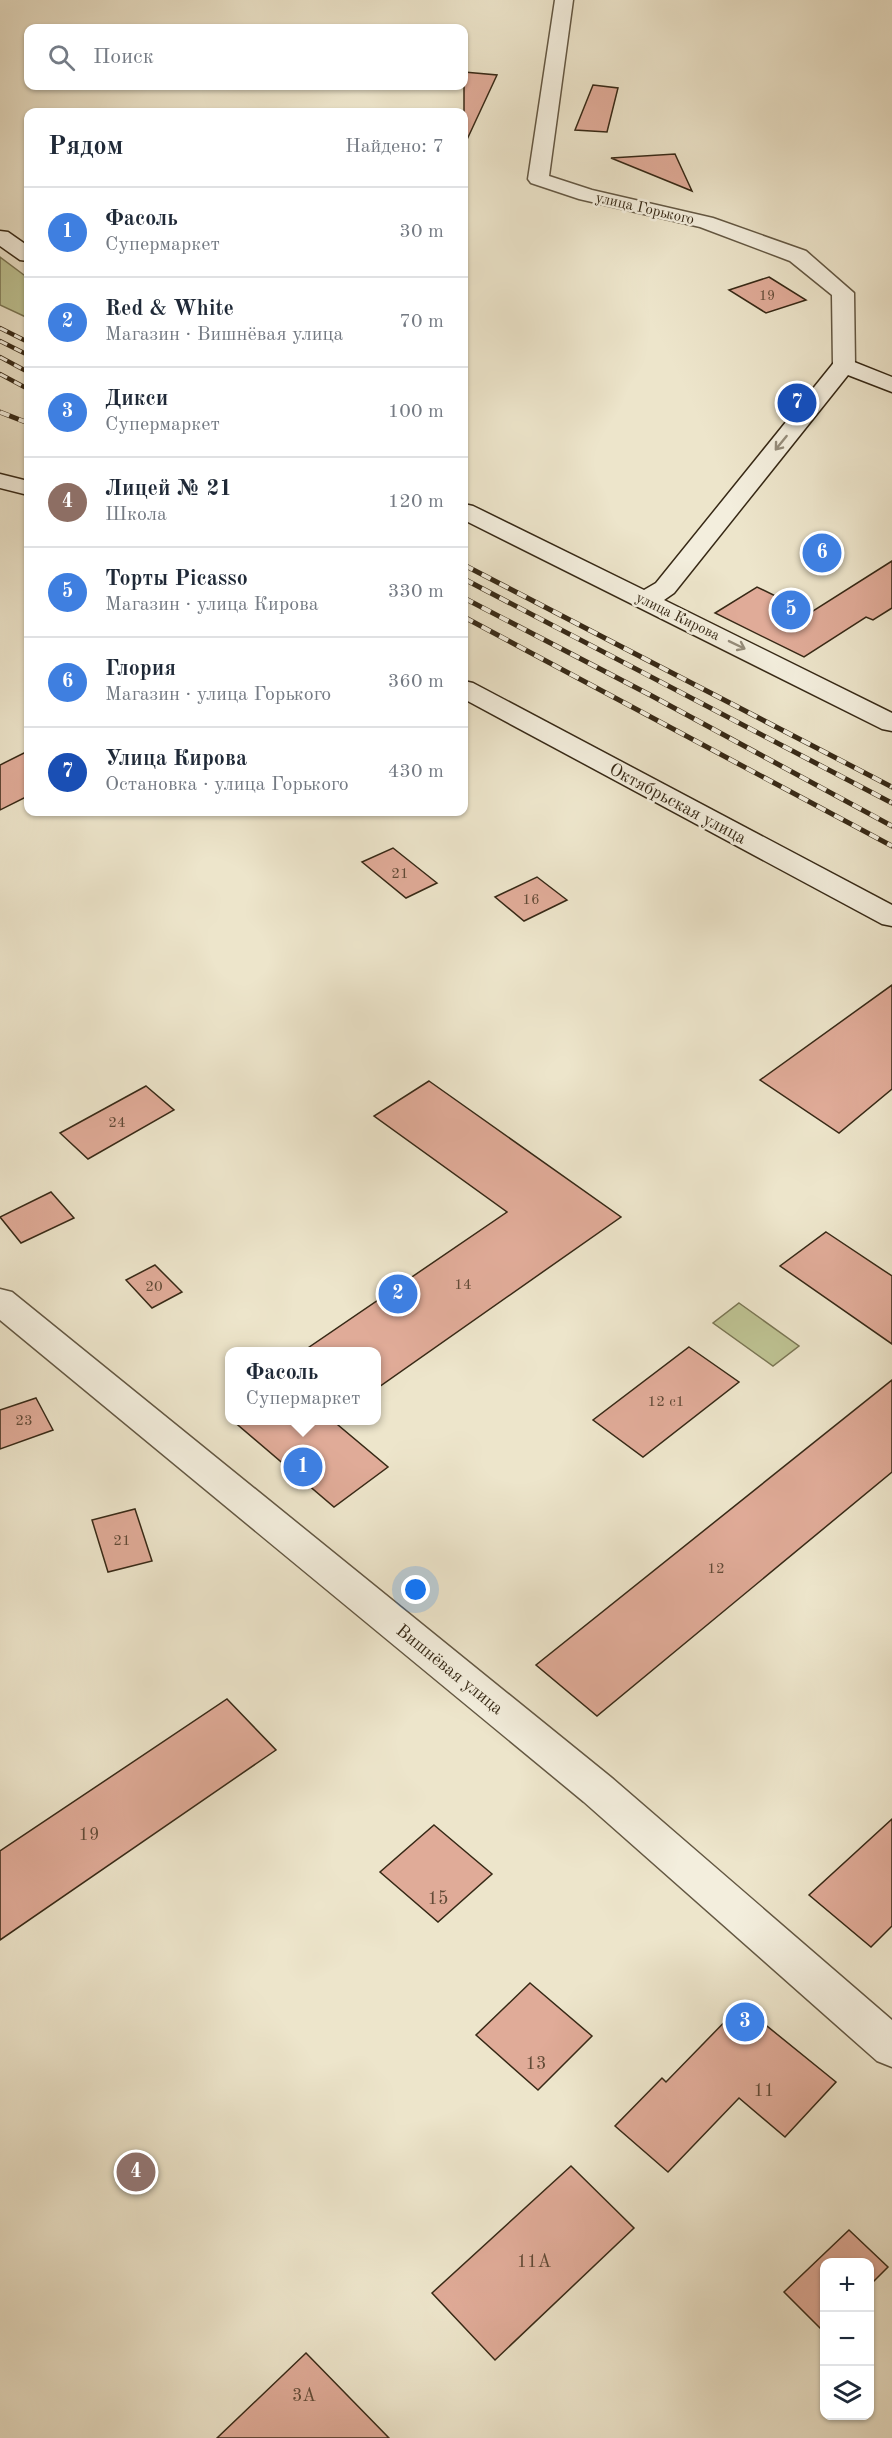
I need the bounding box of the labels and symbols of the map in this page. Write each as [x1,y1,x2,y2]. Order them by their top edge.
street label: улица Горького [594,191,695,228]
house number: 19 [759,289,775,303]
pin: 7 [778,380,816,426]
one-way arrow [774,435,788,450]
pin: 6 [802,530,842,576]
pin: 5 [772,588,810,632]
street label: улица Кирова [633,591,722,644]
one-way arrow [727,640,745,651]
street label: Октябрьская улица [606,760,749,848]
house number: 21 [391,867,409,882]
house number: 16 [522,893,540,908]
house number: 24 [108,1116,126,1131]
pin: 2 [378,1272,418,1316]
house number: 14 [454,1278,472,1293]
house number: 20 [145,1280,163,1295]
house number: 12 с1 [648,1395,684,1410]
house number: 23 [15,1414,33,1429]
pin: 1 [284,1444,322,1490]
house number: 21 [113,1534,131,1549]
house number: 12 [707,1562,725,1577]
your location [401,1575,430,1604]
street label: Вишнёвая улица [392,1621,506,1718]
house number: 19 [79,1826,99,1844]
house number: 15 [428,1890,448,1908]
pin: 3 [726,2000,764,2044]
house number: 13 [526,2055,546,2073]
house number: 11 [754,2082,774,2100]
pin: 4 [116,2150,156,2194]
house number: 11А [517,2253,552,2271]
house number: 3А [292,2387,316,2405]

